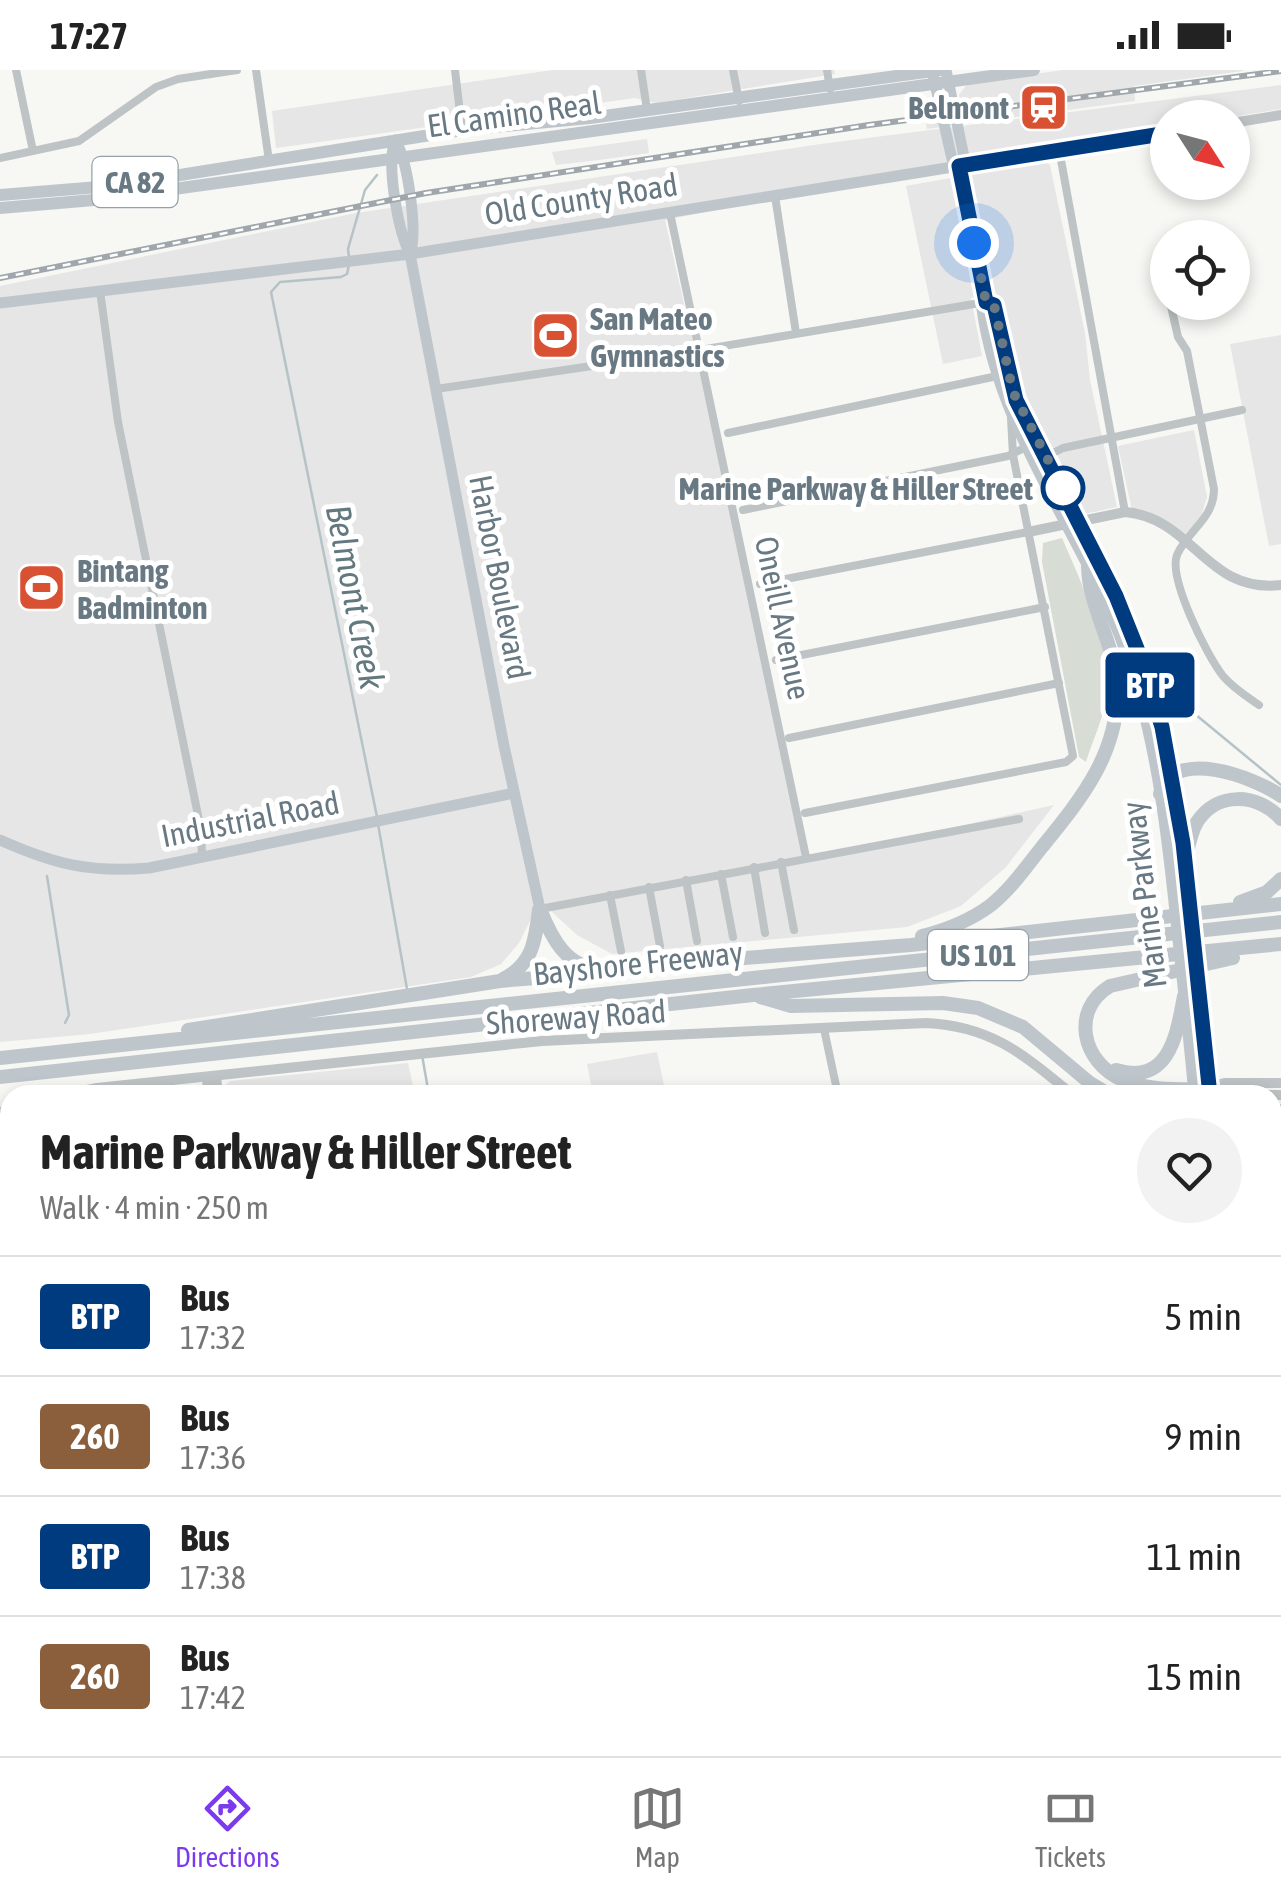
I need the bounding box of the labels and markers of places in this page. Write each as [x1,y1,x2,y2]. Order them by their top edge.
station icon: Belmont [1018,81,1070,133]
place label: Belmont [908,89,1010,126]
place label: San Mateo Gymnastics [590,300,725,374]
sports icon: San Mateo Gymnastics [529,310,581,362]
marker: Marine Parkway & Hiller Street [1042,467,1084,509]
place label: Marine Parkway & Hiller Street [679,470,1034,507]
place label: Bintang Badminton [77,552,208,626]
sports icon: Bintang Badminton [16,562,68,614]

